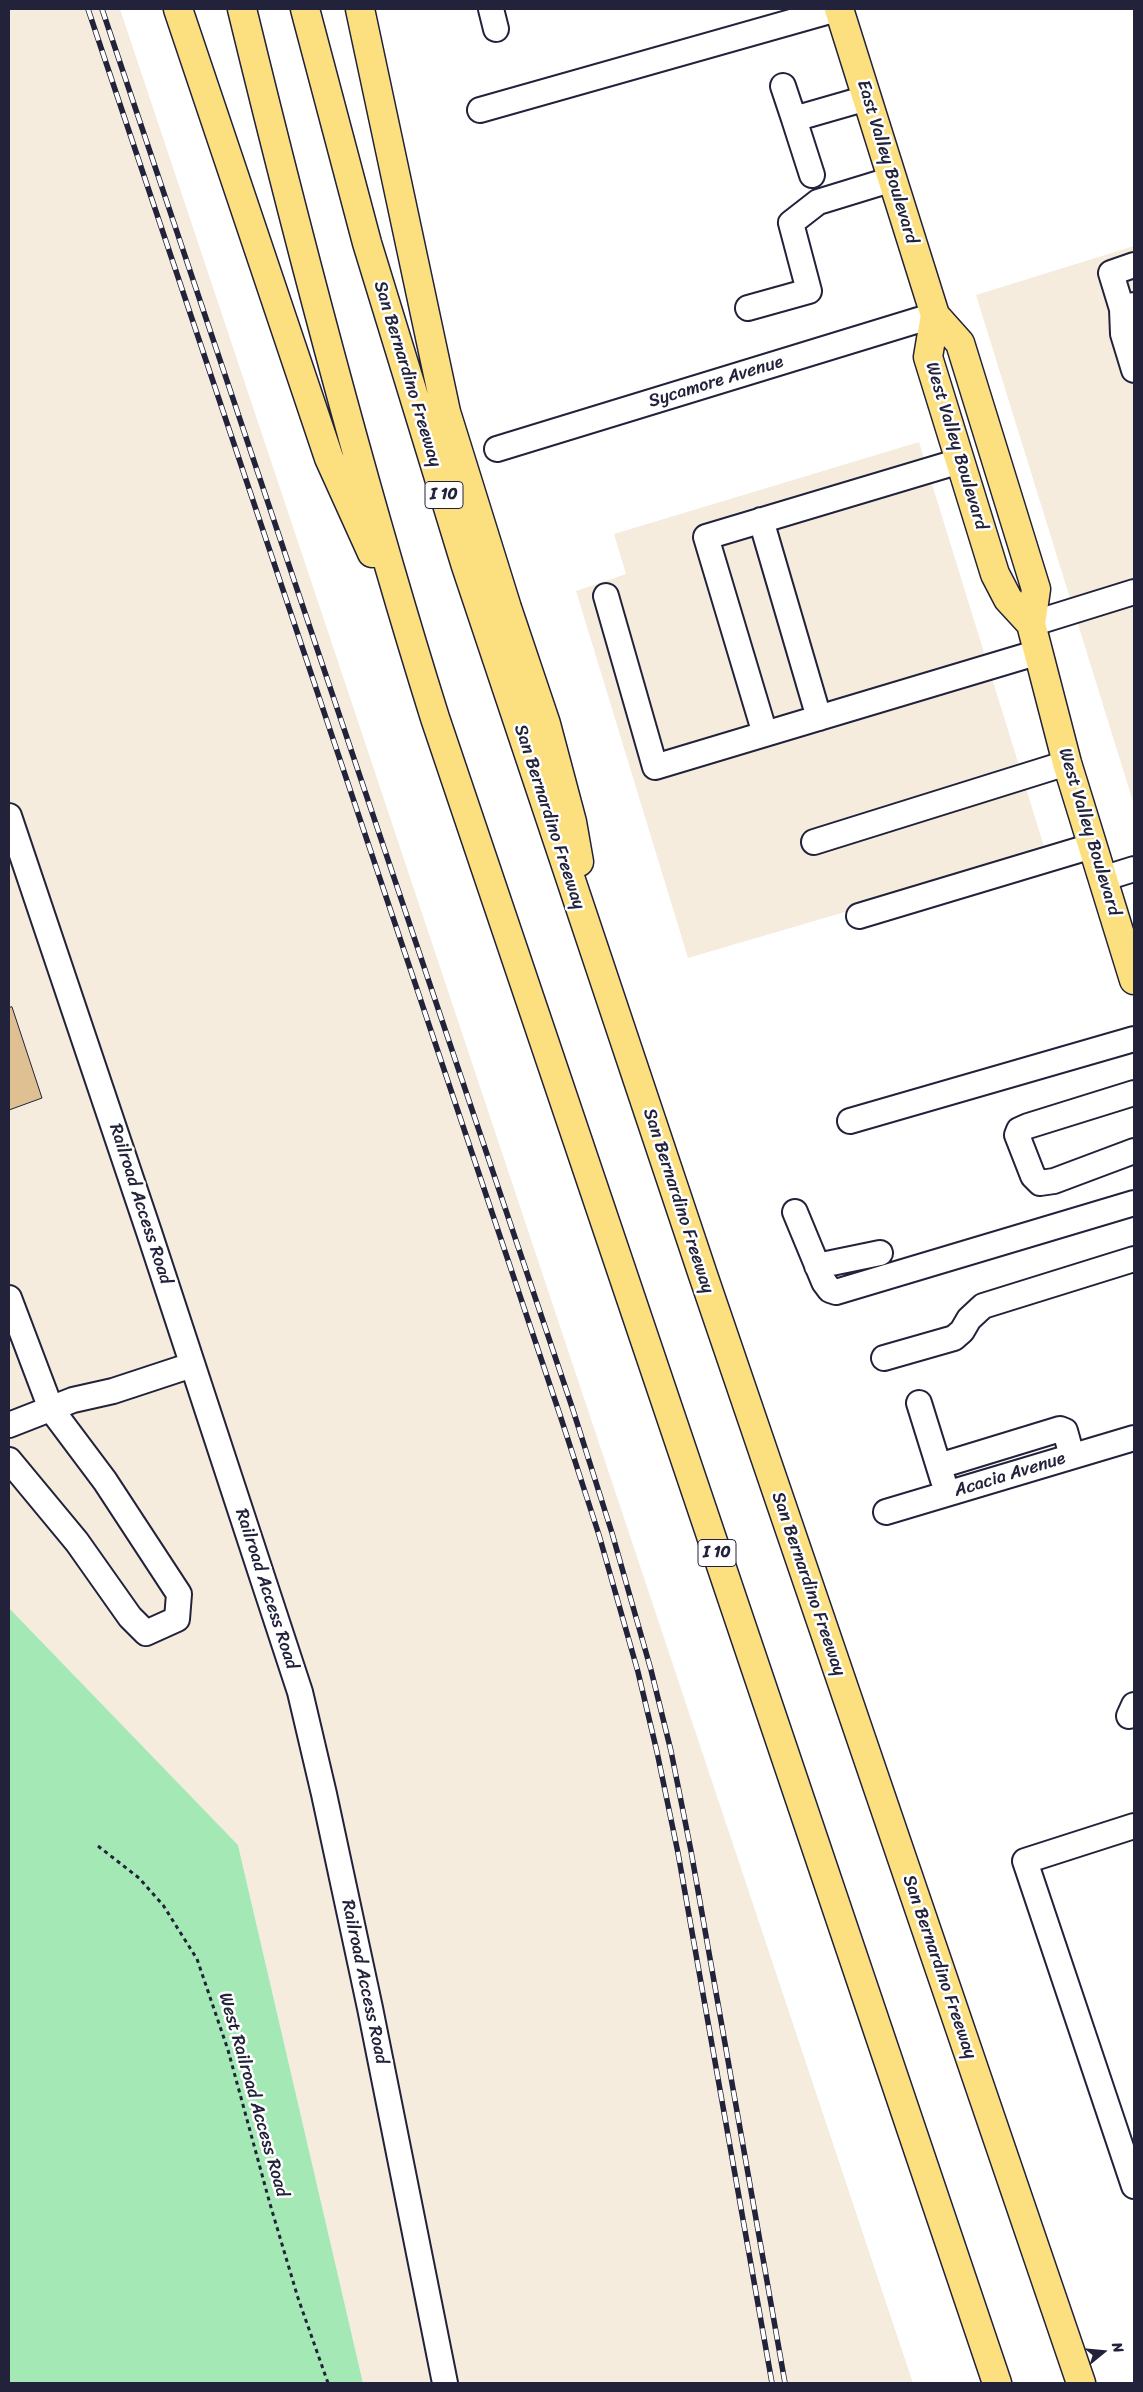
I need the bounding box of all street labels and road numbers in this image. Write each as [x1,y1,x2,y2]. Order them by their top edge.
street label: East Valley Boulevard [852,78,922,246]
street label: San Bernardino Freeway [368,278,446,470]
street label: Sycamore Avenue [646,351,786,413]
street label: West Valley Boulevard [920,360,992,532]
road number: I 10 [425,482,463,508]
street label: San Bernardino Freeway [509,722,589,912]
street label: West Valley Boulevard [1053,746,1125,918]
street label: San Bernardino Freeway [638,1106,718,1296]
street label: Railroad Access Road [104,1121,176,1287]
street label: Acacia Avenue [952,1448,1068,1502]
street label: San Bernardino Freeway [766,1489,850,1679]
street label: Railroad Access Road [230,1506,302,1672]
road number: I 10 [698,1540,736,1566]
street label: San Bernardino Freeway [897,1872,981,2062]
street label: Railroad Access Road [336,1898,392,2066]
street label: West Railroad Access Road [213,1990,293,2200]

